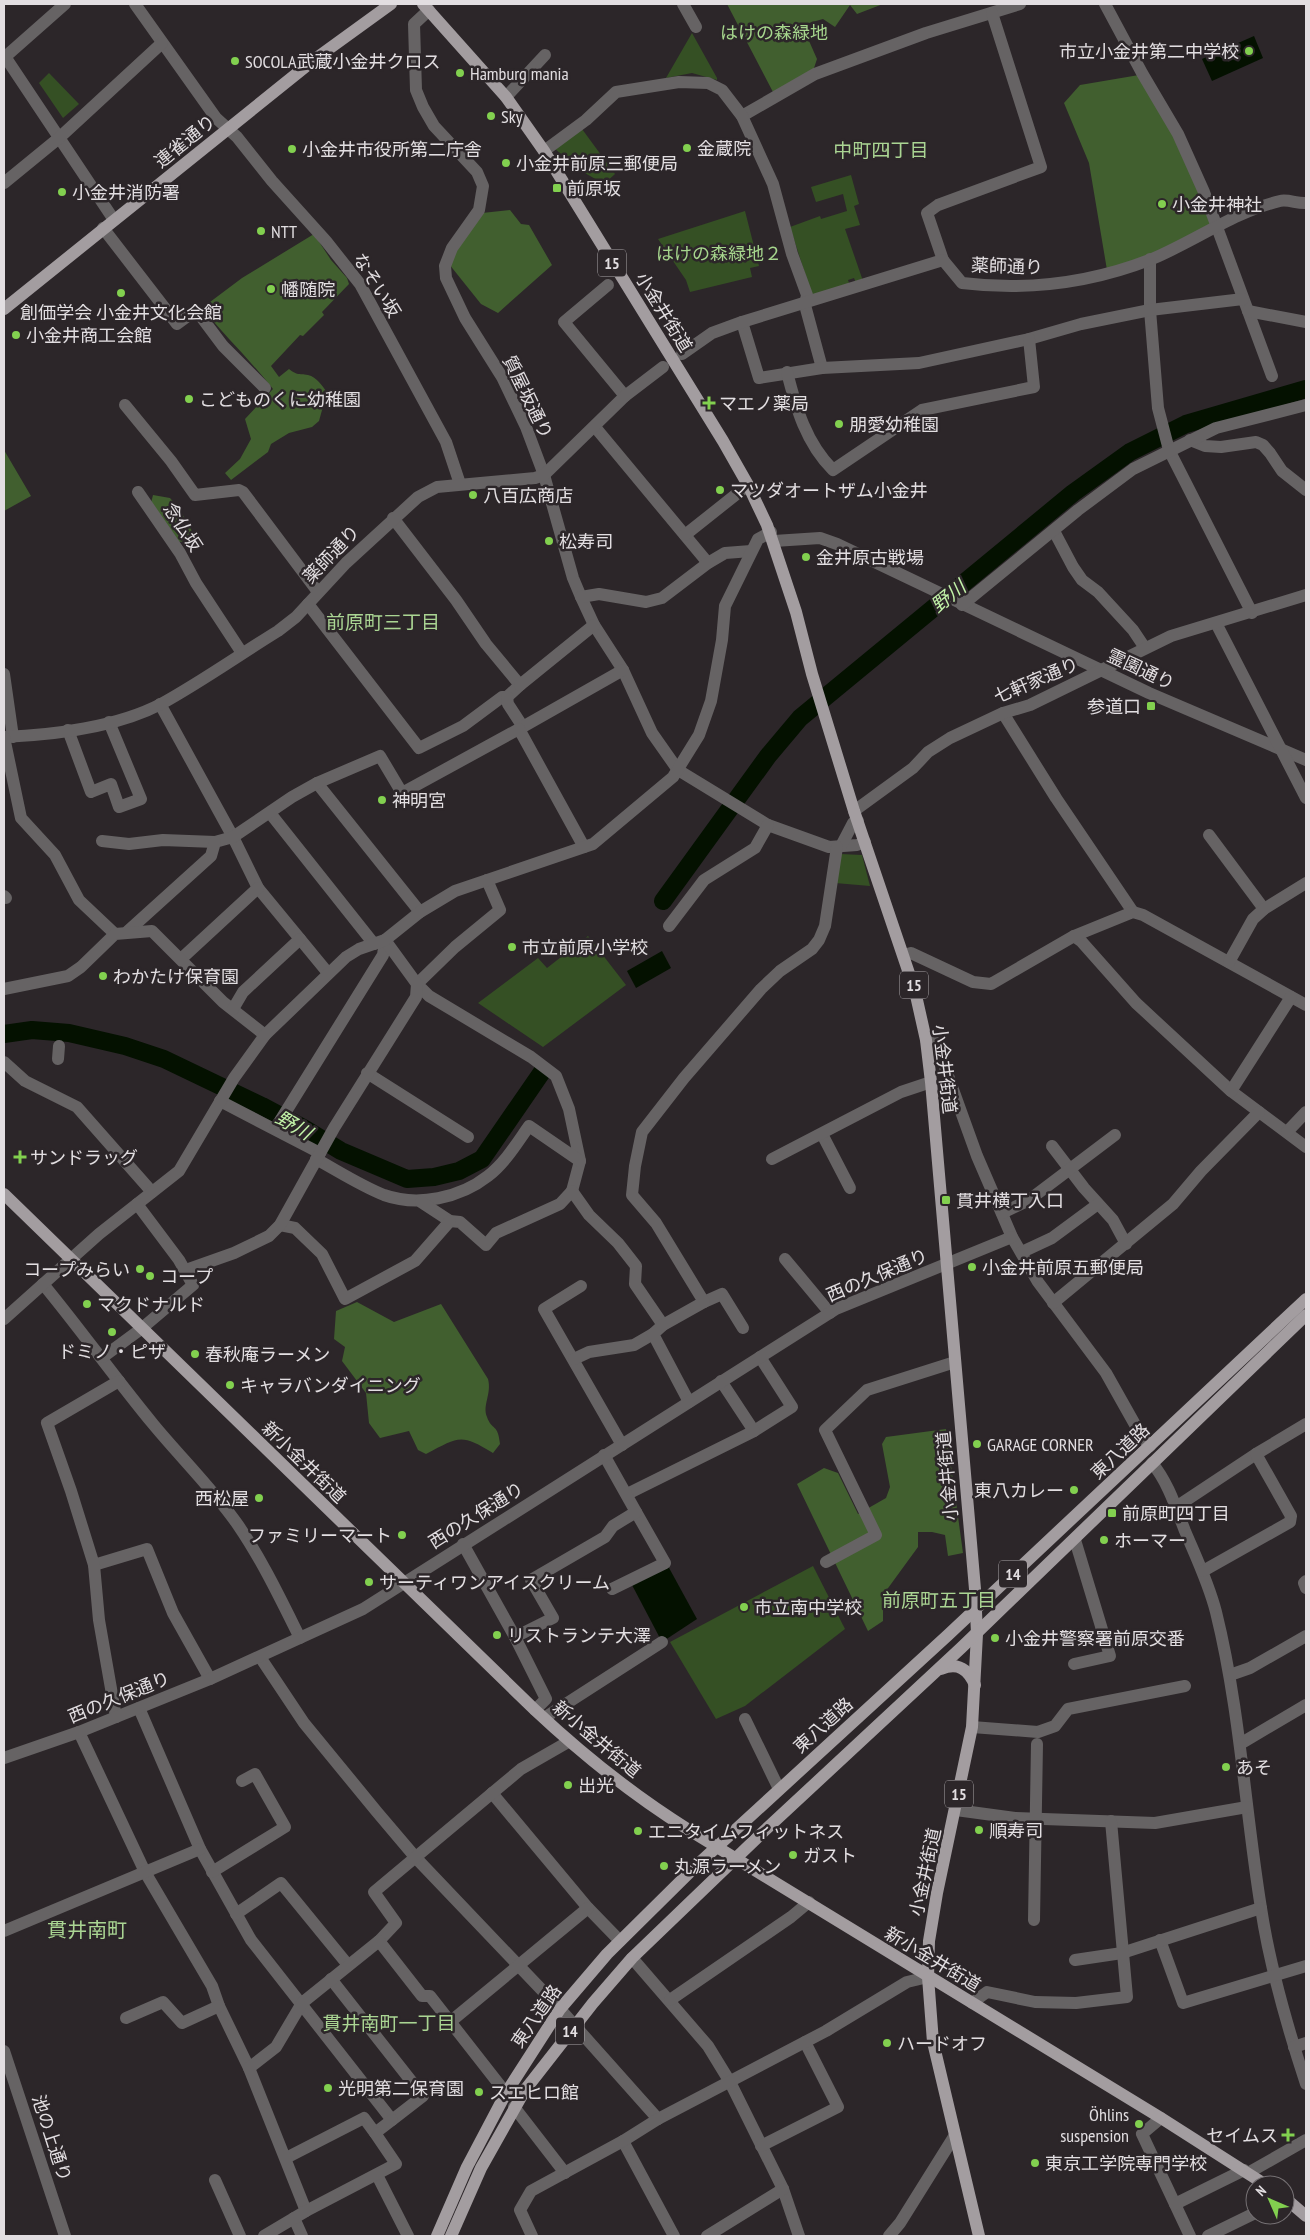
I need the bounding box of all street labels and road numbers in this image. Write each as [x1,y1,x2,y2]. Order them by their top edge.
street label: 連雀通り [150,109,220,173]
street label: なそい坂 [348,248,406,322]
road number: 15 [598,250,626,276]
street label: 薬師通り [971,253,1043,279]
street label: 小金井街道 [630,268,698,356]
street label: 質屋坂通り [498,352,558,442]
street label: 念仏坂 [159,498,207,556]
street label: 薬師通り [298,520,364,588]
street label: 霊園通り [1104,643,1178,695]
street label: 七軒家通り [990,652,1082,708]
road number: 15 [900,972,928,998]
street label: 小金井街道 [928,1023,962,1115]
street label: 西の久保通り [823,1243,931,1307]
street label: 新小金井街道 [257,1416,351,1508]
street label: 東八道路 [1086,1418,1154,1484]
street label: 小金井街道 [932,1430,962,1522]
street label: 西の久保通り [424,1477,528,1553]
road number: 14 [999,1560,1027,1588]
street label: 西の久保通り [65,1666,173,1728]
street label: 東八道路 [789,1692,857,1758]
street label: 新小金井街道 [548,1695,646,1783]
road number: 15 [945,1780,973,1808]
street label: 小金井街道 [904,1826,946,1918]
street label: 新小金井街道 [881,1921,985,1997]
street label: 東八道路 [506,1980,566,2052]
road number: 14 [556,2018,584,2044]
street label: 池の上通り [27,2092,77,2184]

